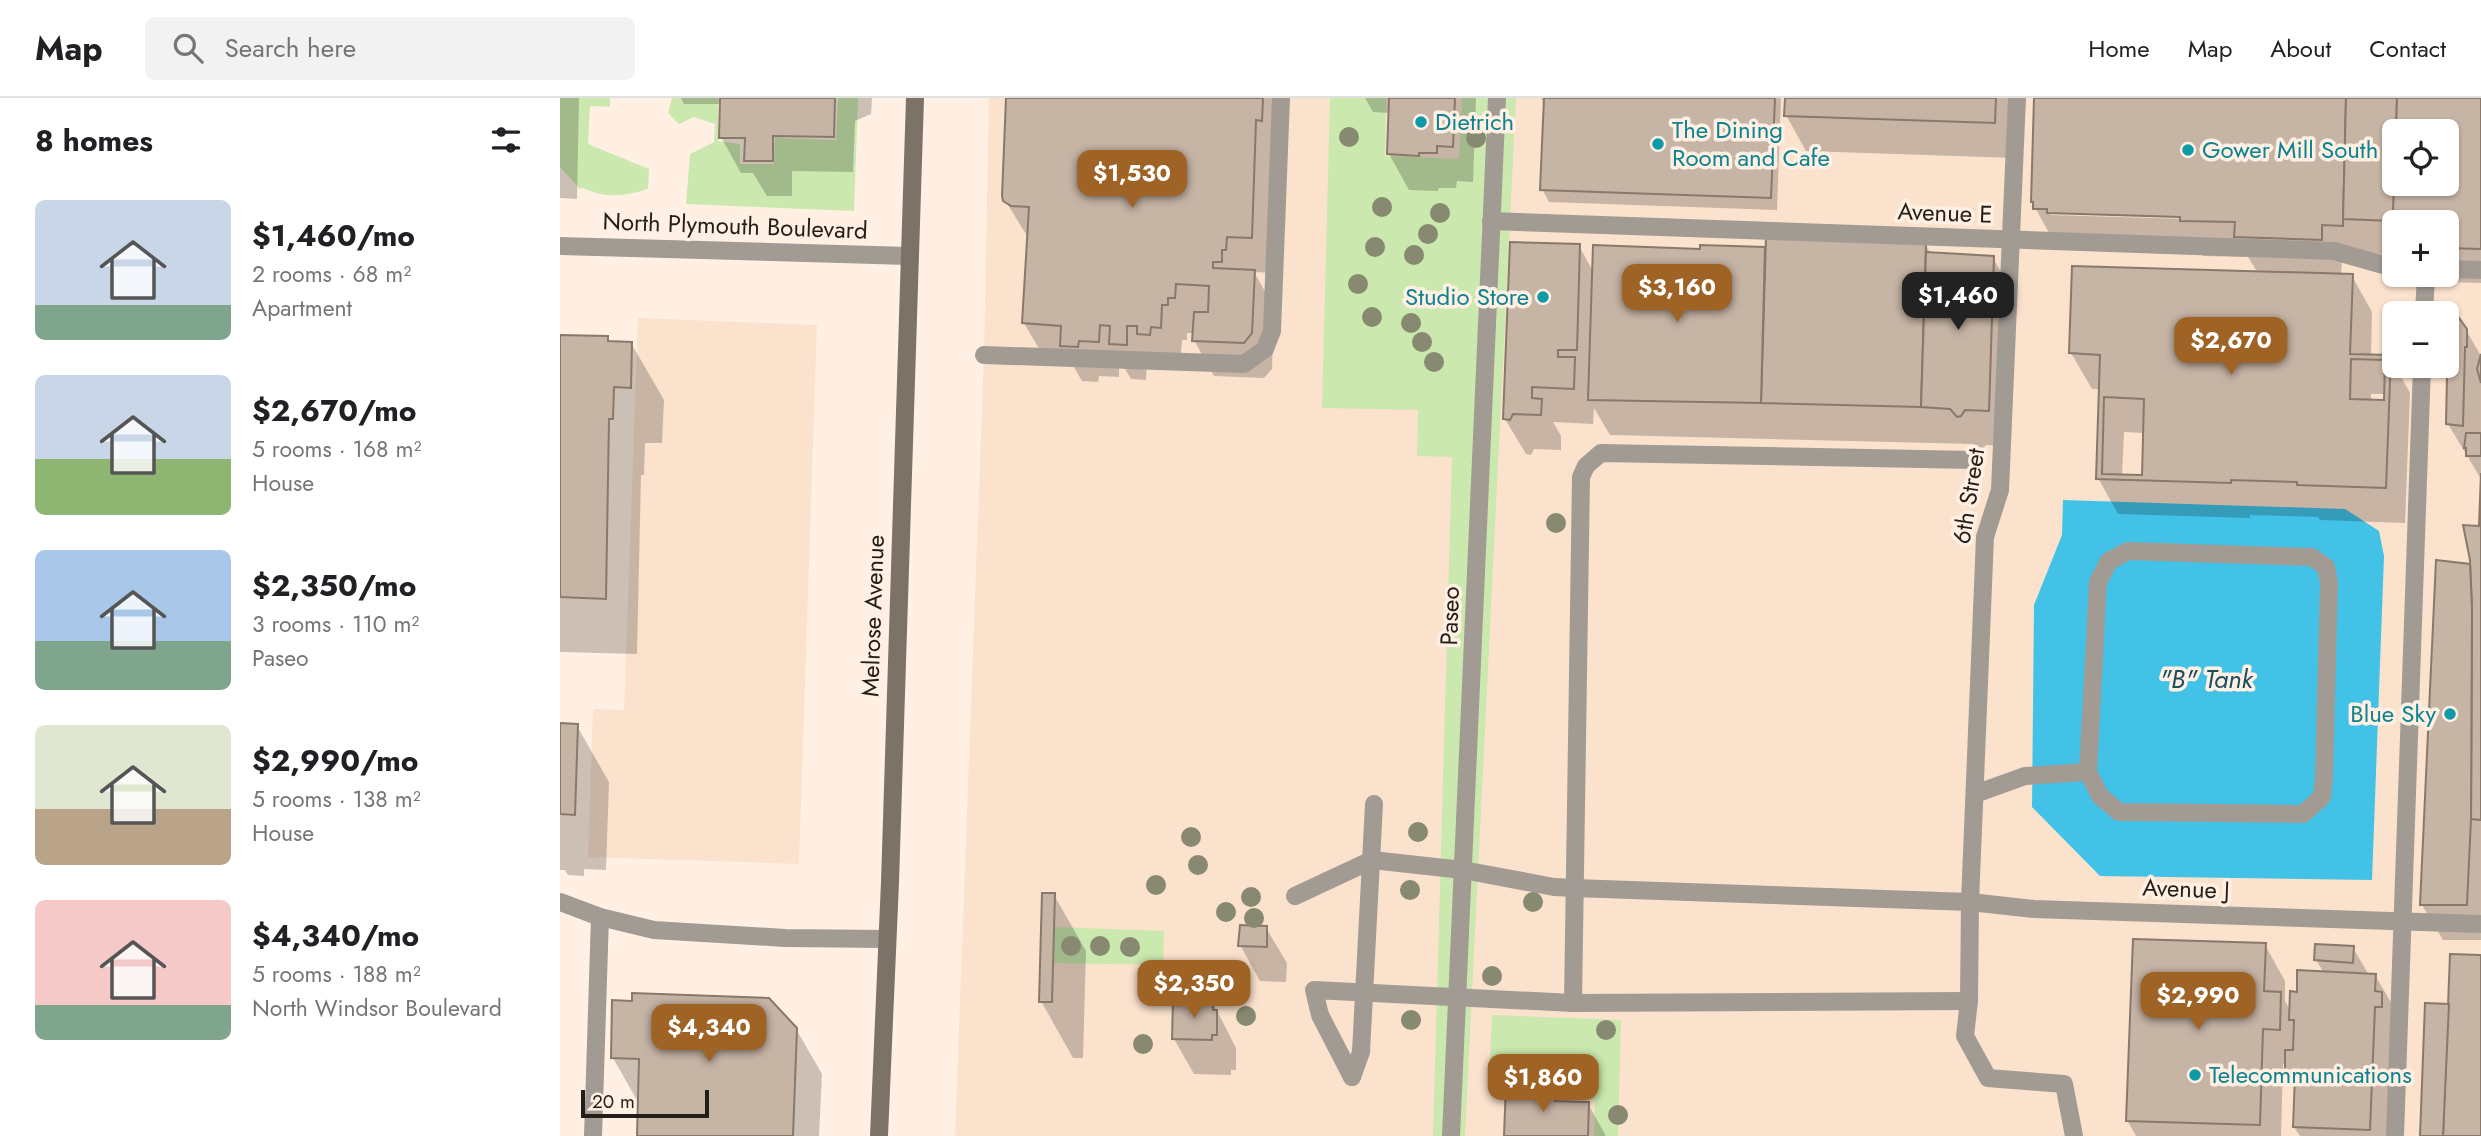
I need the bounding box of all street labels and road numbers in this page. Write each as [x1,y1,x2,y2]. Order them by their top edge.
street label: Avenue E [1897,193,1993,232]
street label: North Plymouth Boulevard [602,203,868,248]
street label: 6th Street [1944,445,1993,546]
street label: Melrose Avenue [852,534,893,698]
street label: Paseo [1431,586,1468,646]
street label: Avenue J [2142,869,2230,908]

